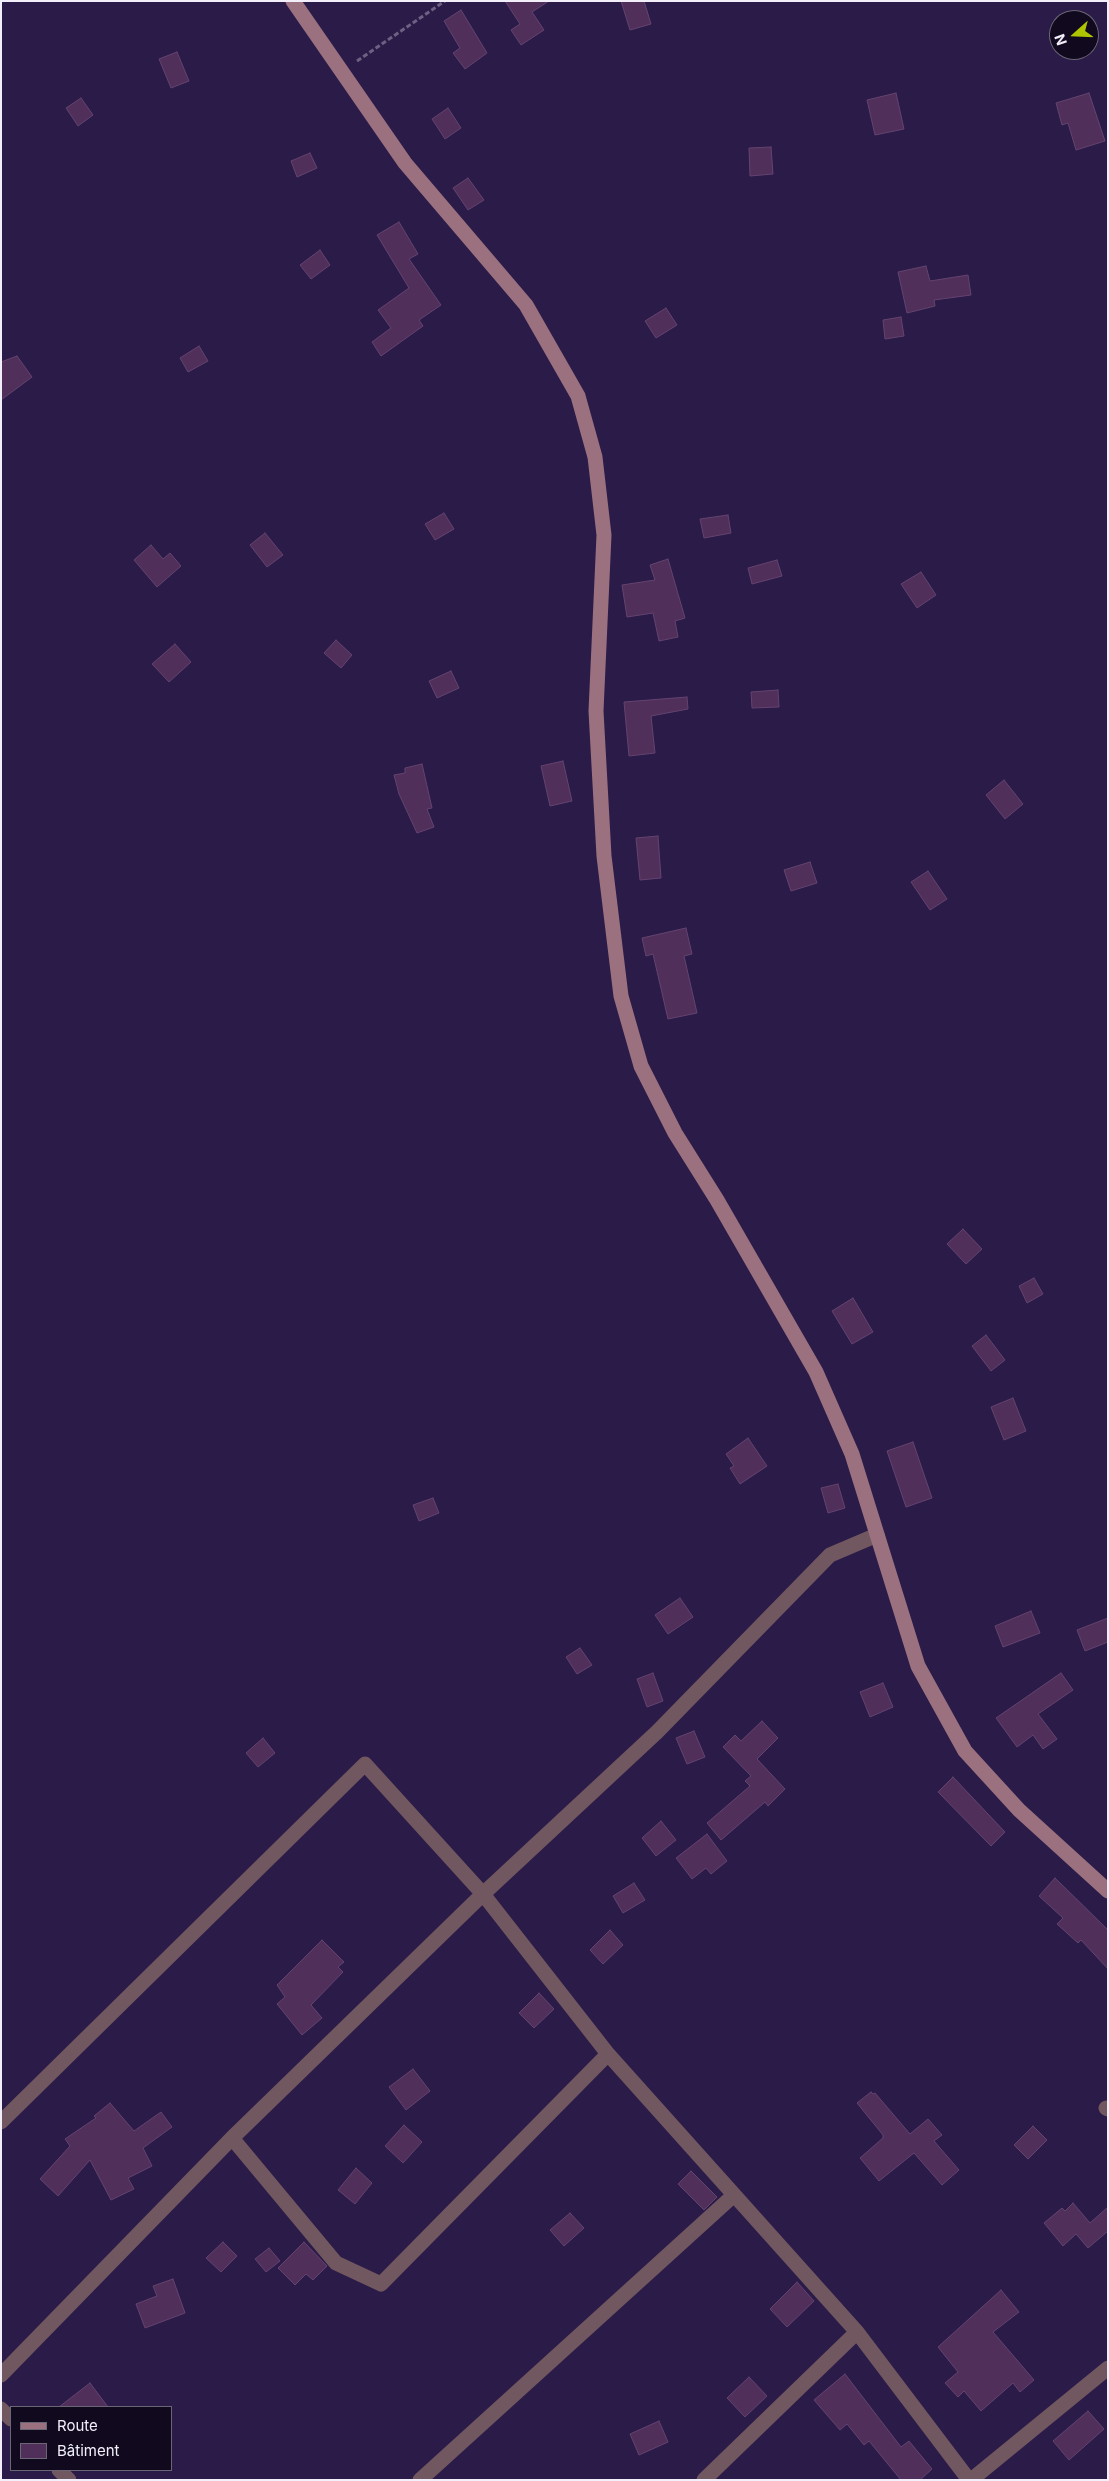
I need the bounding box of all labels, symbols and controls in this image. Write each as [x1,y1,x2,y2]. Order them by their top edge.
north arrow [1049,10,1099,60]
text: N [1051,32,1070,48]
legend [10,2406,172,2471]
text: Route [57,2416,98,2435]
text: Bâtiment [57,2441,119,2460]

